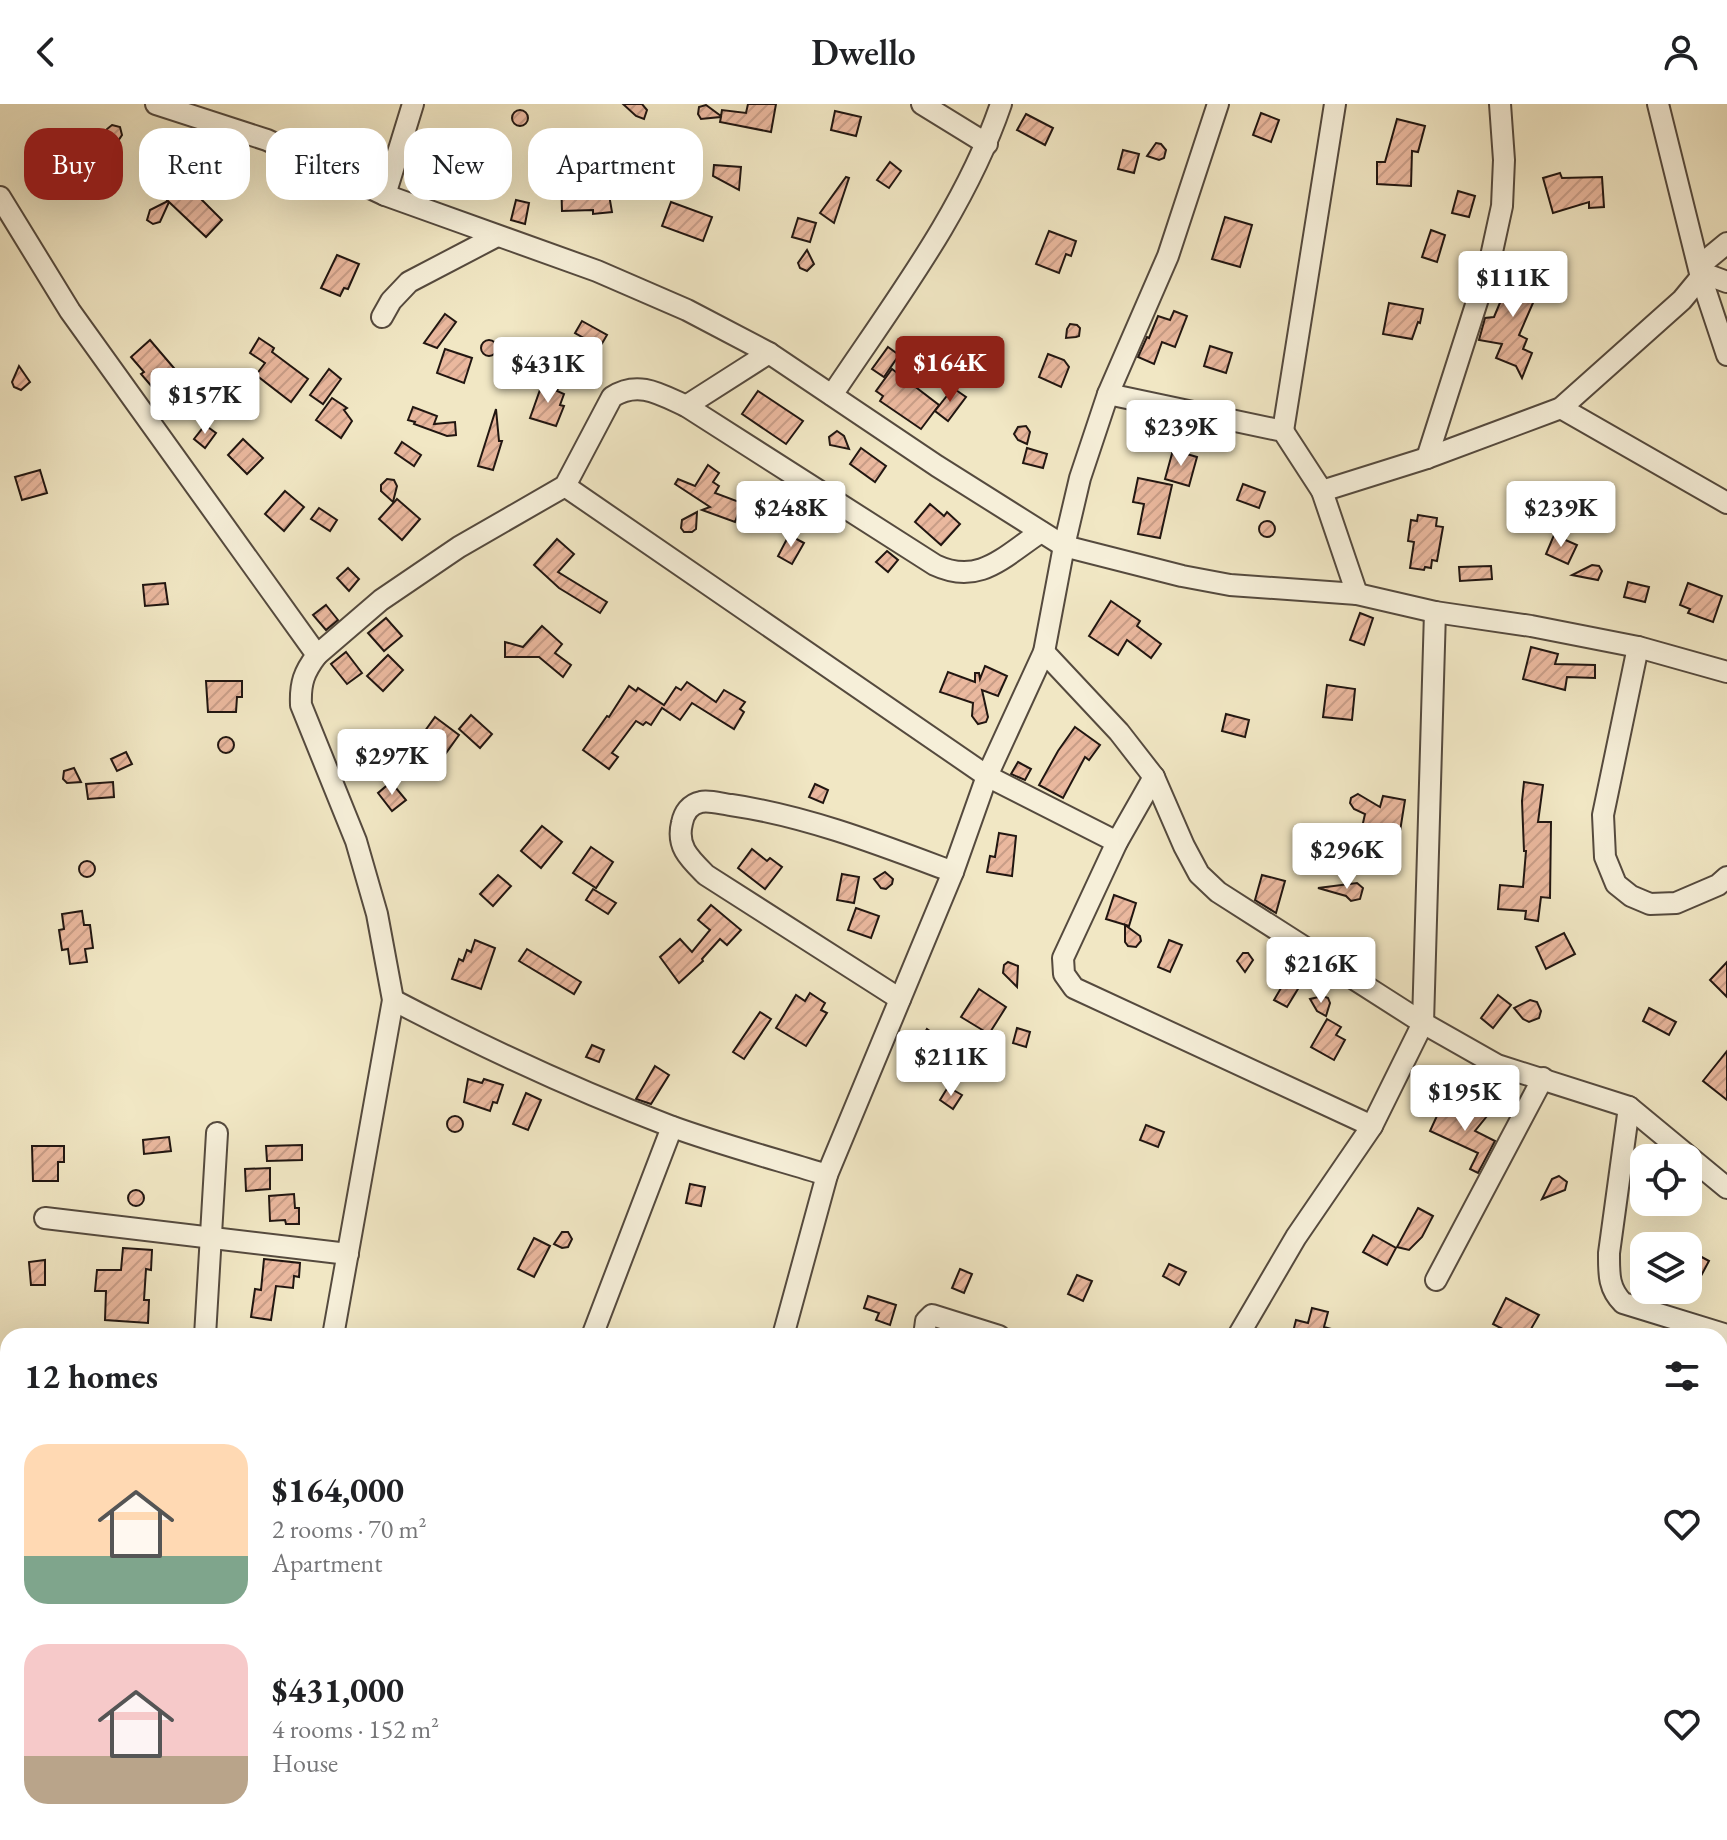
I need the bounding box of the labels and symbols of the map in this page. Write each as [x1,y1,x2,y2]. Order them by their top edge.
pin: $111K [1457,251,1569,319]
pin: $164K [894,336,1006,404]
pin: $431K [492,337,604,405]
pin: $157K [149,368,261,436]
pin: $239K [1125,400,1237,468]
pin: $248K [735,481,847,549]
pin: $239K [1505,481,1617,549]
pin: $297K [336,729,448,797]
pin: $296K [1291,823,1403,891]
pin: $216K [1265,937,1377,1005]
pin: $211K [895,1030,1007,1098]
pin: $195K [1409,1065,1521,1133]

